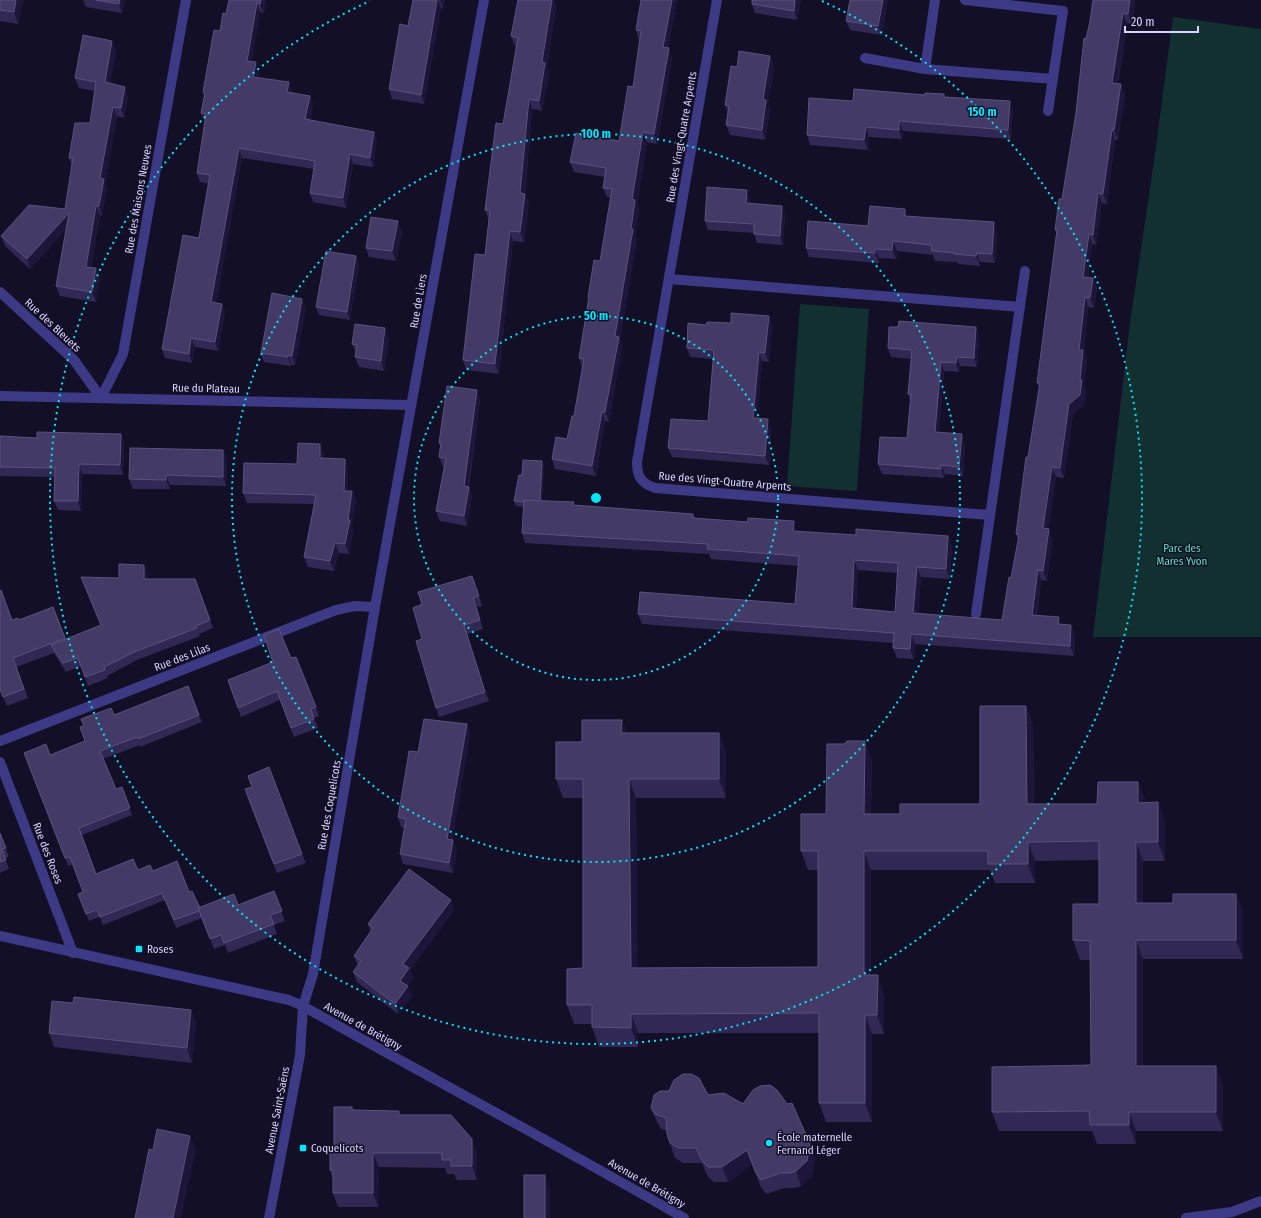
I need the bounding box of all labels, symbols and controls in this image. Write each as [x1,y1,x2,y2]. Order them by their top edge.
scale bar [1125,8,1198,34]
text: 20 m [1131,15,1155,29]
street label: Rue des Vingt-Quatre Arpents [664,70,700,204]
text: 150 m [967,105,997,119]
text: 100 m [581,127,611,141]
street label: Rue des Maisons Neuves [122,143,155,255]
street label: Rue de Liers [407,273,430,329]
street label: Rue des Bleuets [22,296,84,355]
text: 50 m [584,309,608,323]
street label: Rue du Plateau [172,381,240,396]
street label: Rue des Vingt-Quatre Arpents [658,469,792,494]
centre of rings [589,491,603,505]
park label: Parc des Mares Yvon [1157,542,1207,568]
street label: Rue des Lilas [152,641,212,674]
street label: Rue des Coquelicots [315,759,344,851]
street label: Rue des Roses [30,821,65,886]
place label: Roses [147,943,174,956]
marker: Roses [134,944,144,954]
street label: Avenue de Brétigny [322,1000,404,1053]
street label: Avenue Saint-Saëns [263,1065,292,1155]
place label: École maternelle Fernand Léger [777,1130,852,1157]
marker: École maternelle Fernand Léger [764,1138,774,1148]
place label: Coquelicots [311,1142,364,1155]
marker: Coquelicots [298,1143,308,1153]
street label: Avenue de Brétigny [606,1156,688,1211]

